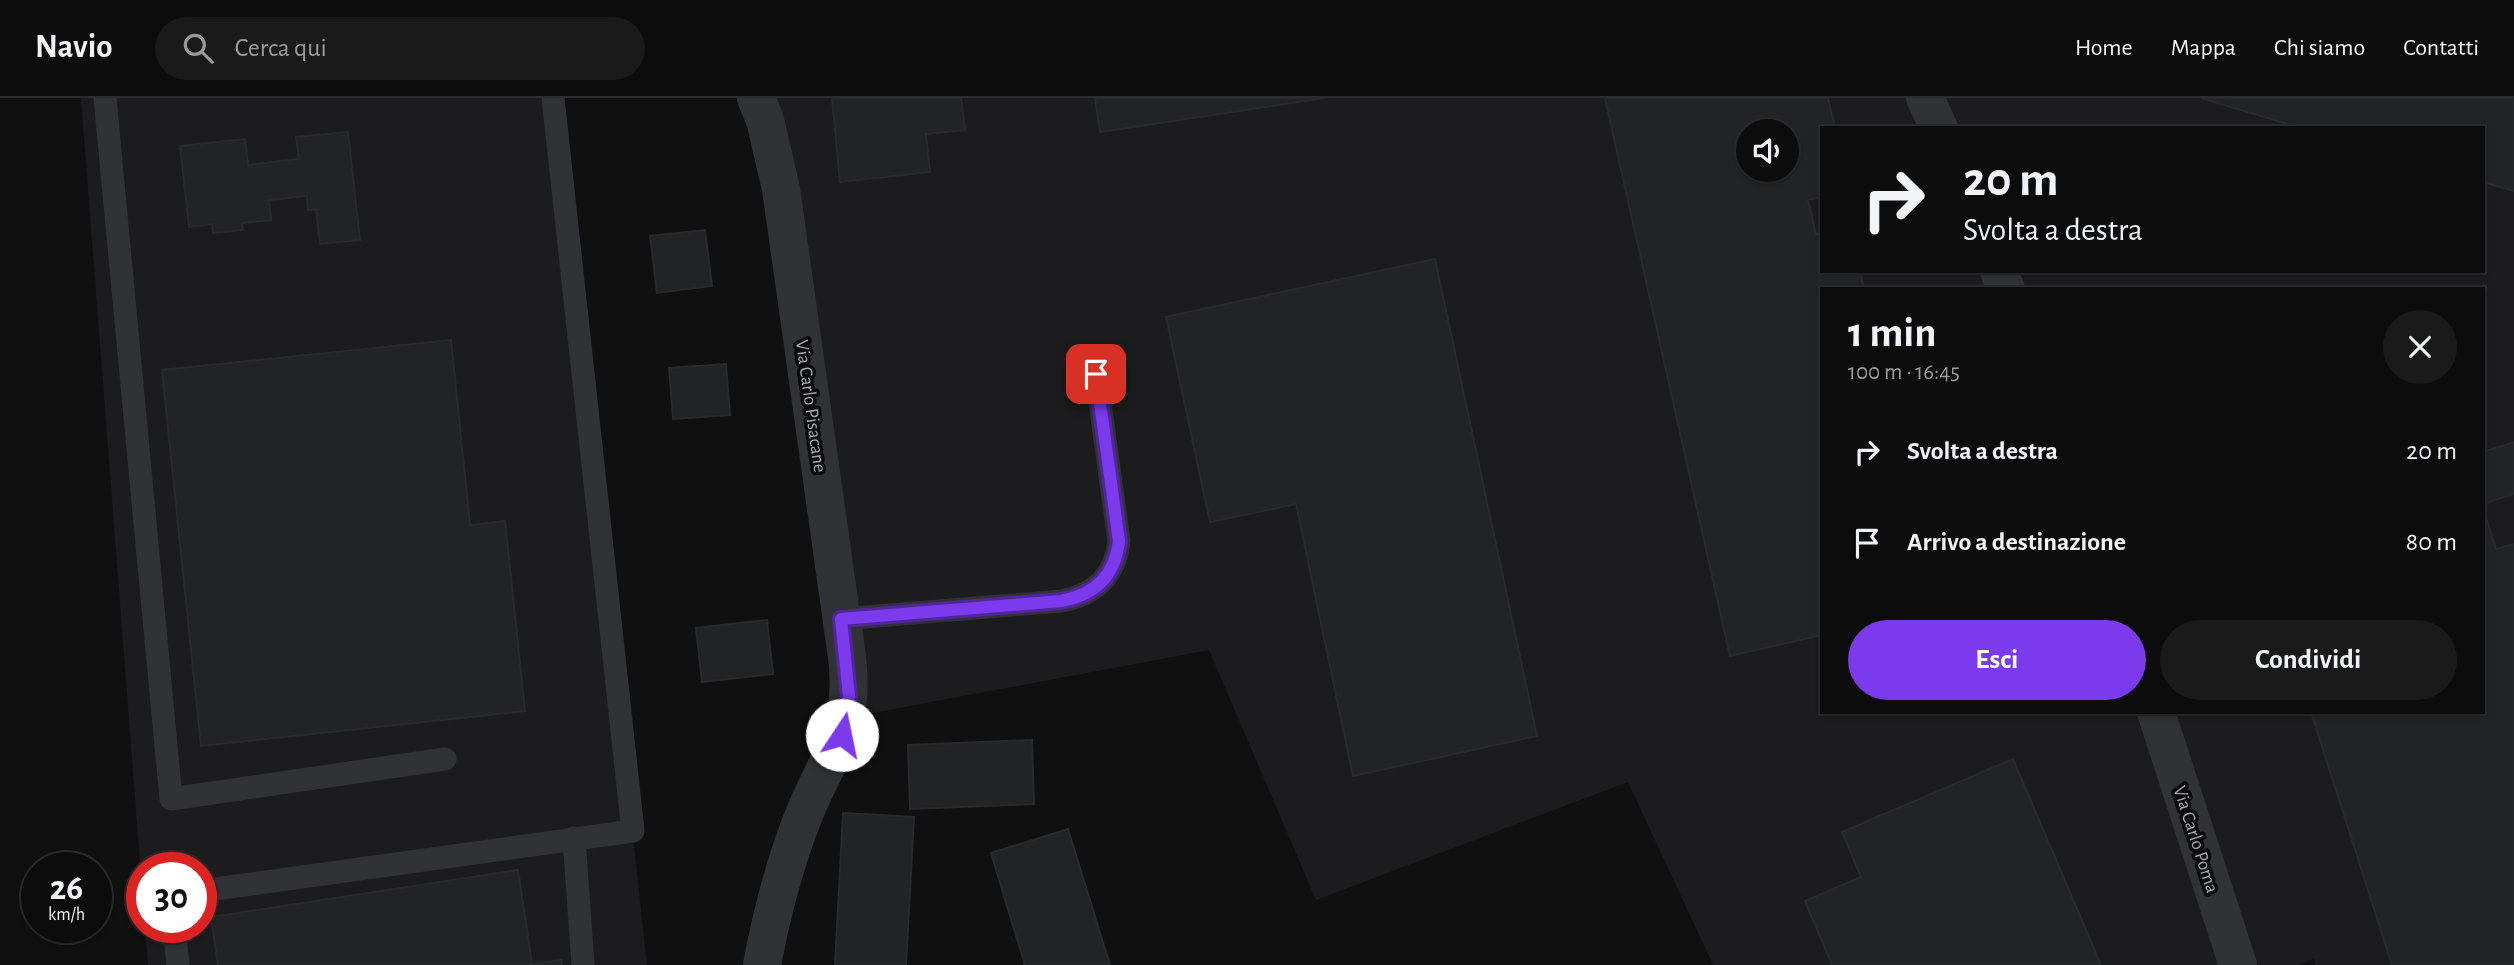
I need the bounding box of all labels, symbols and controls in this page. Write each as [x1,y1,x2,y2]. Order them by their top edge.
search box [155,17,645,80]
icon: search [179,29,217,67]
text: Navio [35,31,113,64]
text: Cerca qui [235,35,327,61]
text: Home [2075,36,2133,60]
text: Mappa [2171,36,2236,60]
text: Chi siamo [2274,36,2365,60]
text: Contatti [2403,36,2479,60]
map controls [1736,119,1799,182]
button: sound [1736,119,1799,182]
icon: right [1848,154,1939,245]
text: 20 m [1963,156,2059,205]
text: Svolta a destra [1963,214,2143,246]
button: close [2383,310,2457,384]
text: 1 min [1848,312,1937,354]
street label: Via Carlo Pisacane [792,339,829,474]
pin [1066,344,1126,404]
icon: arrive [1077,355,1115,393]
text: 100 m · 16:45 [1848,361,1960,384]
icon: right [1848,433,1886,471]
text: Svolta a destra [1907,438,2058,464]
text: 20 m [2406,438,2457,464]
icon: arrive [1848,524,1886,562]
text: Arrivo a destinazione [1907,529,2126,555]
text: 80 m [2406,529,2457,555]
button: Esci [1848,620,2146,700]
button: Condividi [2160,620,2457,700]
position arrow [805,698,879,772]
street label: Via Carlo Poma [2169,784,2222,895]
speed limit sign: 30 [126,852,217,943]
text: 26 [50,871,83,906]
text: km/h [48,906,85,924]

